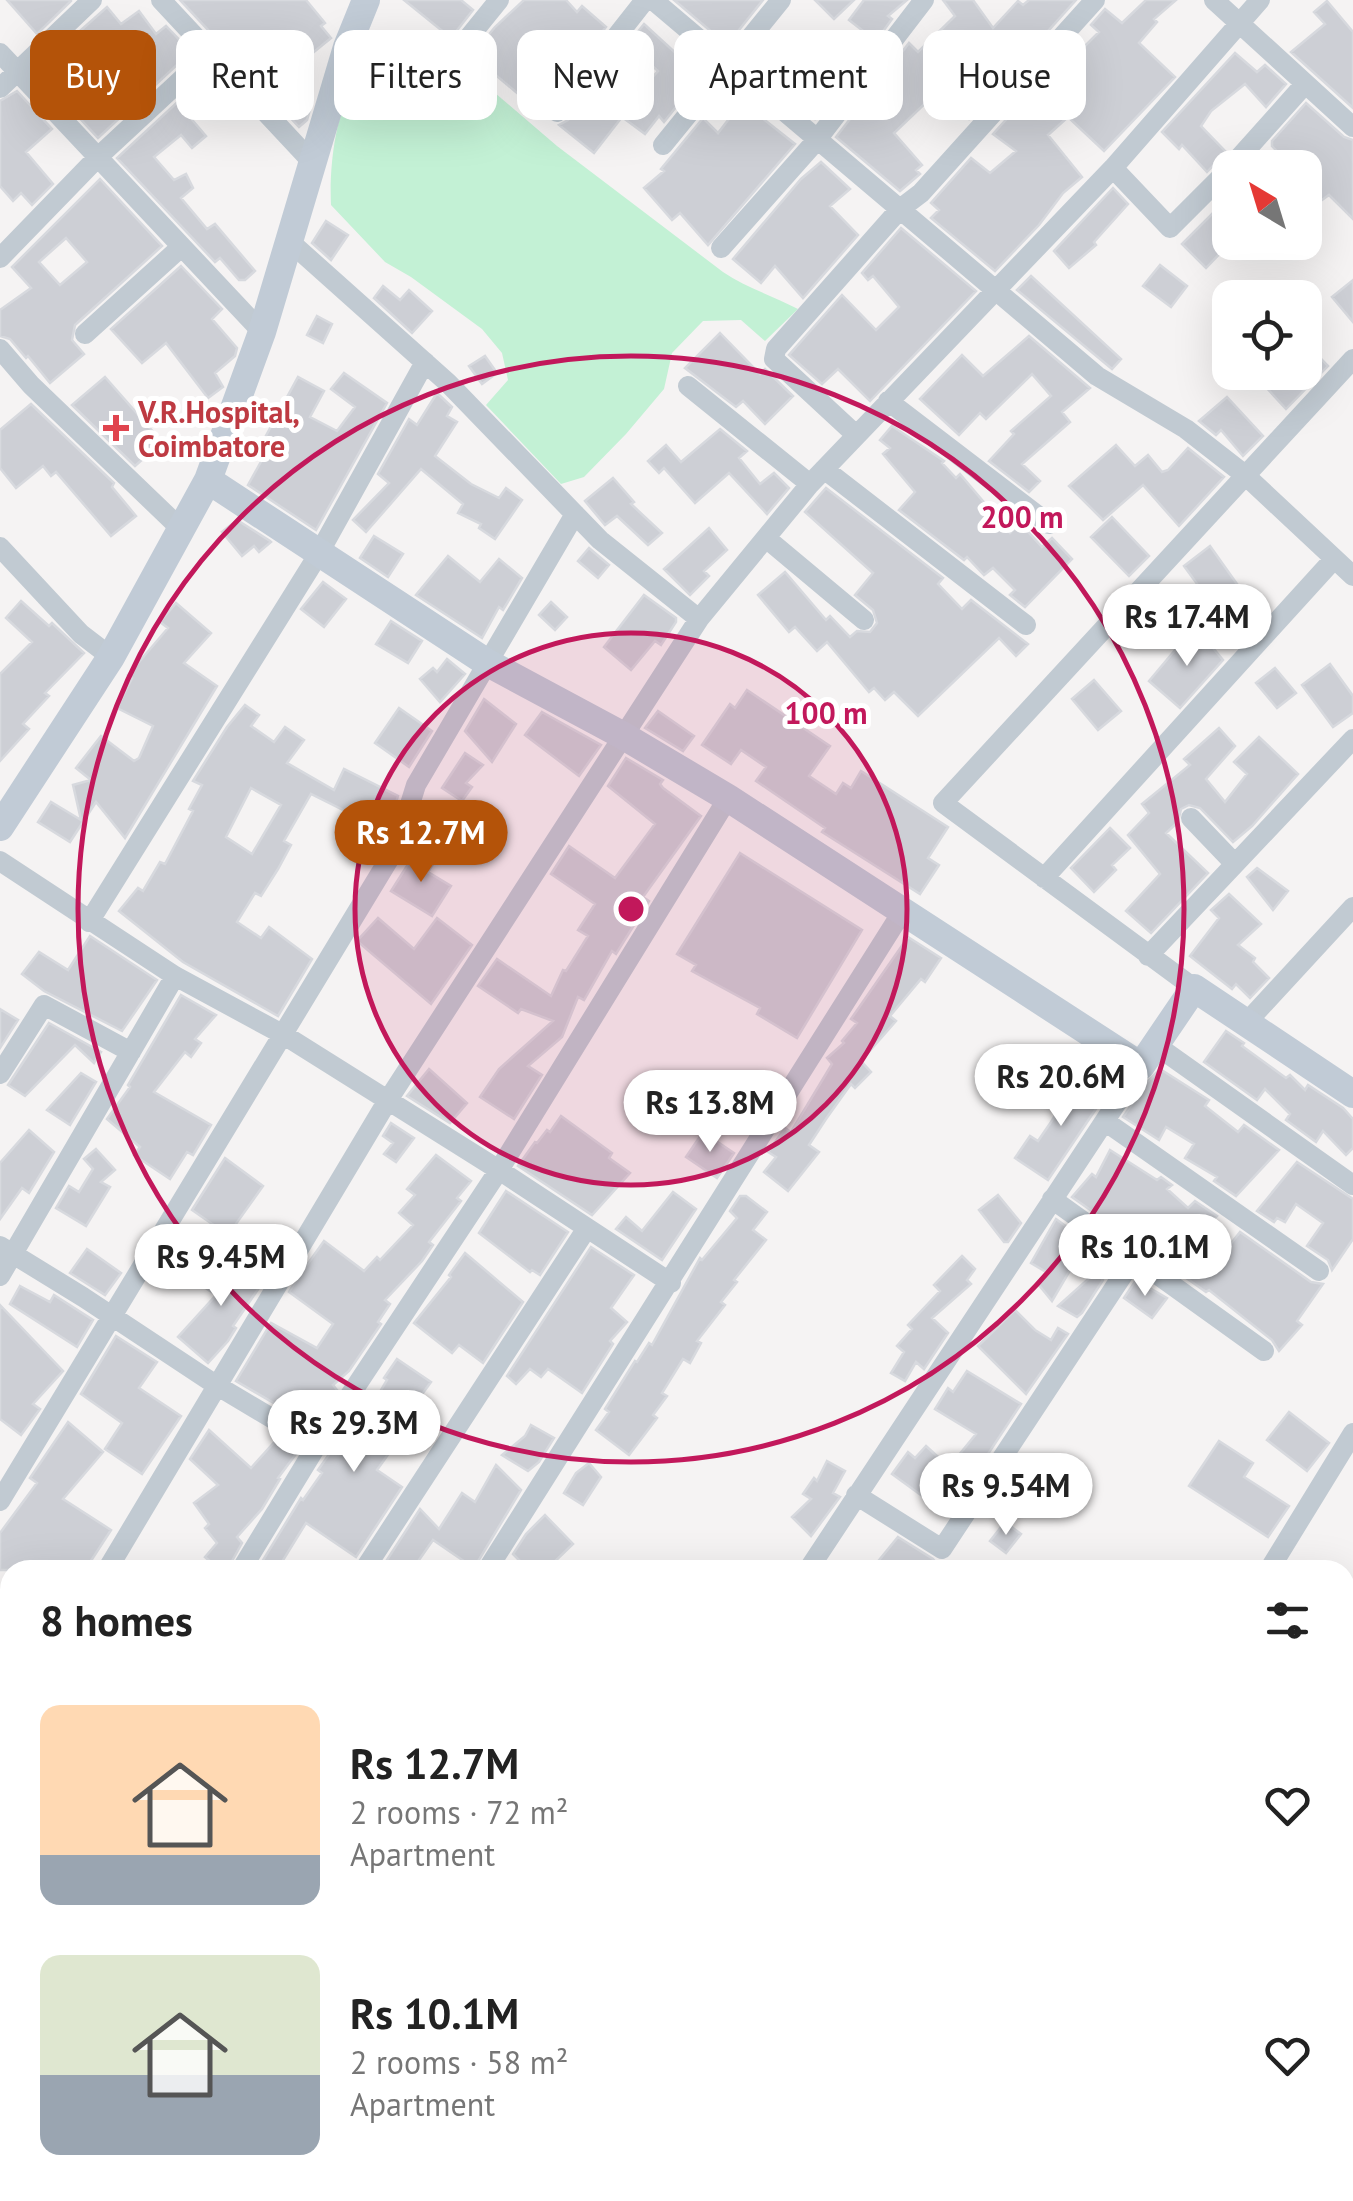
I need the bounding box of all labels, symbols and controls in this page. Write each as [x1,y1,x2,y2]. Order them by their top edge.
chip: Buy [30,30,156,120]
chip: Rent [176,30,314,120]
chip: Filters [334,30,497,120]
chip: New [517,30,654,120]
chip: Apartment [674,30,903,120]
chip: House [923,30,1086,120]
north arrow [1212,150,1322,260]
map controls [1212,150,1322,390]
button: locate [1212,280,1322,390]
place label: V.R.Hospital, Coimbatore [137,392,300,465]
marker: V.R.Hospital, Coimbatore [103,415,129,441]
text: 200 m [981,497,1063,536]
pin: Rs 17.4M [1084,584,1290,669]
text: Rs 17.4M [1125,595,1249,637]
text: 100 m [785,693,867,732]
pin: Rs 12.7M [318,800,524,885]
text: Rs 12.7M [357,811,485,853]
centre of rings [613,891,649,927]
pin: Rs 20.6M [958,1044,1164,1129]
text: Rs 20.6M [997,1055,1125,1097]
pin: Rs 13.8M [607,1070,813,1155]
text: Rs 13.8M [646,1081,774,1123]
pin: Rs 10.1M [1042,1214,1248,1299]
pin: Rs 9.45M [118,1224,324,1309]
text: Rs 10.1M [1081,1225,1209,1267]
text: Rs 9.45M [157,1235,285,1277]
pin: Rs 29.3M [251,1390,457,1475]
text: Rs 29.3M [290,1401,418,1443]
pin: Rs 9.54M [903,1453,1109,1538]
text: Rs 9.54M [942,1464,1070,1506]
text: 8 homes [40,1593,193,1648]
icon: filters [1260,1593,1315,1648]
text: Rs 12.7M [350,1736,519,1791]
icon: home [120,1745,240,1865]
icon: heart [1260,1778,1315,1833]
text: 2 rooms · 72 m² [350,1791,568,1833]
text: Apartment [350,1833,495,1875]
text: Rs 10.1M [350,1986,519,2041]
icon: home [120,1995,240,2115]
icon: heart [1260,2028,1315,2083]
text: 2 rooms · 58 m² [350,2041,568,2083]
text: Apartment [350,2083,495,2125]

